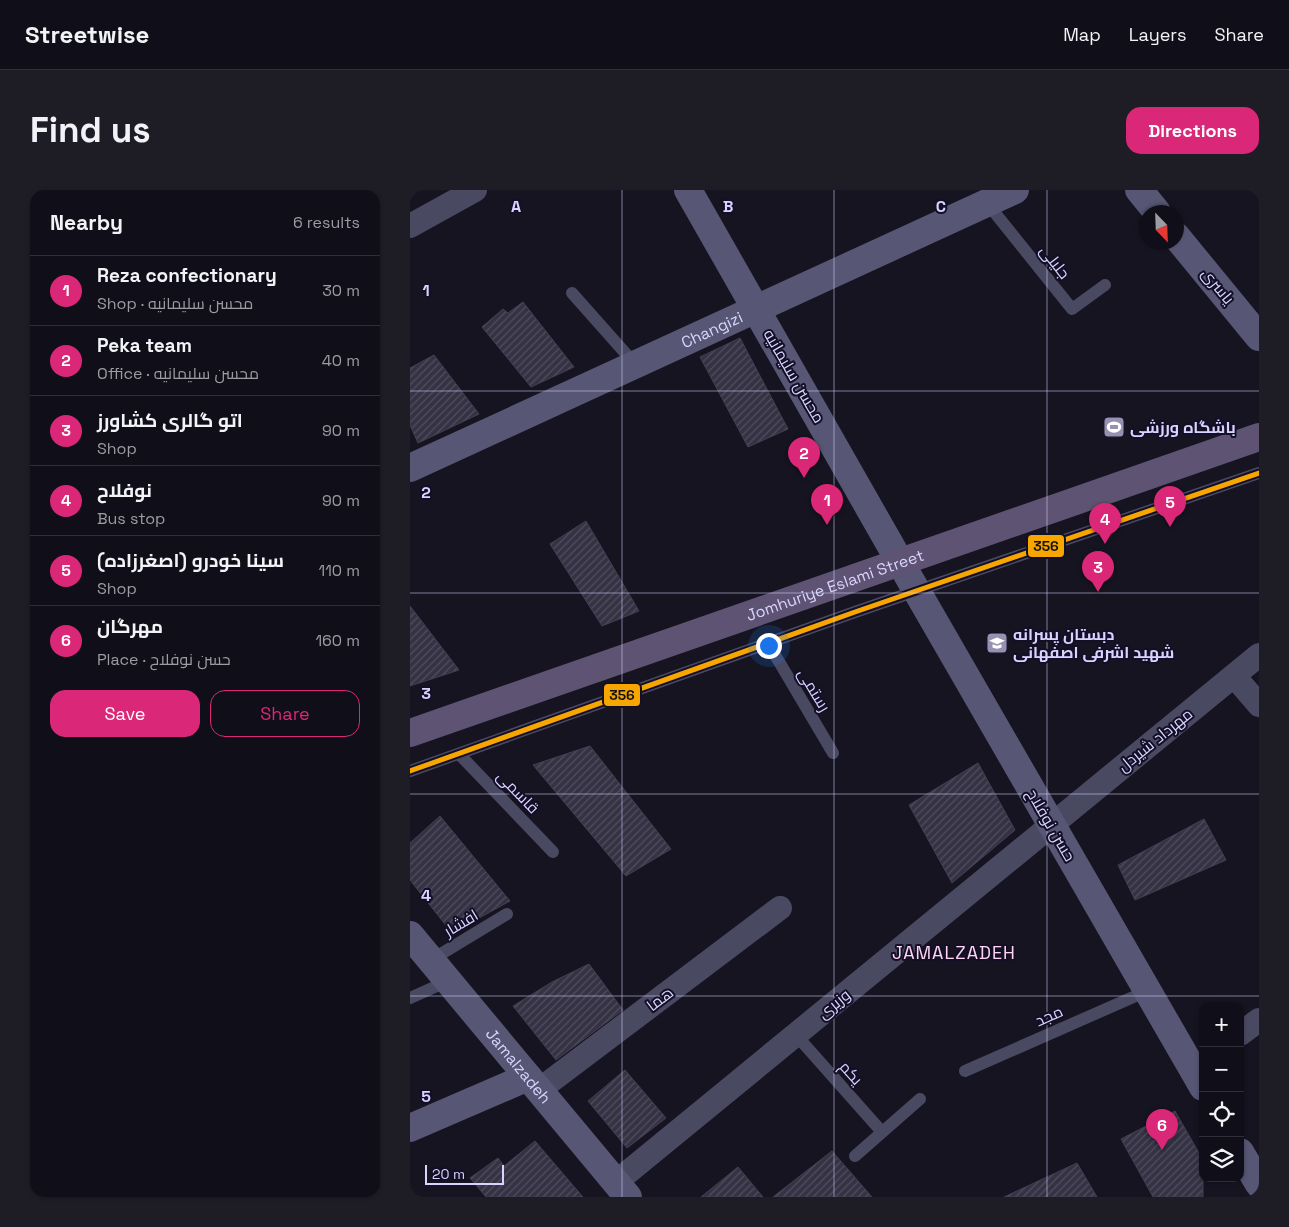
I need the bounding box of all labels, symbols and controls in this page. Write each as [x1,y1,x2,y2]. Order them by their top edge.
text: Streetwise [25,19,149,50]
text: Map [1063,23,1101,46]
text: Layers [1129,23,1186,46]
text: Share [1214,23,1264,46]
button: Directions [1126,107,1259,154]
text: Find us [30,108,151,152]
text: A [511,196,521,217]
text: B [723,196,733,217]
text: C [936,196,946,217]
north arrow [1139,205,1184,250]
text: Nearby [50,209,123,236]
text: 6 results [293,212,360,233]
street label: جلیلی [1035,241,1075,283]
text: Reza confectionary [97,263,277,288]
street label: یاسری [1197,263,1240,309]
text: 1 [62,280,70,301]
text: 30 m [322,280,360,301]
text: 1 [422,280,430,301]
text: Shop · محسن سلیمانیه [97,293,253,314]
street label: Changizi [677,306,746,353]
street label: محسن سلیمانیه [759,325,829,427]
text: Peka team [97,333,192,358]
text: 2 [61,350,71,371]
text: 40 m [322,350,360,371]
text: Office · محسن سلیمانیه [97,363,259,384]
text: اتو گالری کشاورز [97,408,243,433]
sports icon: باشگاه ورزشی [1102,415,1126,439]
place label: باشگاه ورزشی [1130,417,1236,438]
text: 3 [61,420,71,441]
text: 90 m [322,420,360,441]
pin: 2 [788,437,820,478]
text: Shop [97,438,137,459]
text: نوفلاح [97,478,152,503]
text: 2 [421,482,431,503]
pin: 1 [811,484,843,525]
pin: 5 [1154,486,1186,527]
text: 4 [61,490,71,511]
text: 90 m [322,490,360,511]
pin: 4 [1089,503,1121,544]
text: Bus stop [97,508,165,529]
line badge: 356 [1027,534,1065,558]
text: 356 [1033,537,1059,555]
street label: Jomhuriye Eslami Street [743,544,927,626]
text: سینا خودرو (اصغرزاده) [97,548,284,573]
pin: 3 [1082,551,1114,592]
text: 5 [61,560,71,581]
text: 110 m [318,560,360,581]
text: Shop [97,578,137,599]
text: مهرگان [97,614,163,639]
place label: دبستان پسرانه شهید اشرفی اصفهانی [1013,624,1174,663]
text: 6 [61,630,71,651]
text: 160 m [315,630,360,651]
school or university icon: دبستان پسرانه شهید اشرفی اصفهانی [985,631,1009,655]
your location [756,633,782,659]
text: Place · حسن نوفلاح [97,649,231,670]
street label: رستمی [793,664,835,716]
text: 3 [421,683,431,704]
line badge: 356 [603,683,641,707]
text: 356 [609,686,635,704]
button: Save [50,690,200,737]
button: Share [210,690,360,737]
street label: مهرداد شیردل [1113,703,1197,777]
street label: قاسمی [492,766,544,818]
street label: حسن نوفلاح [1021,785,1080,866]
text: 4 [421,885,431,906]
street label: افشار [439,905,482,942]
district label: JAMALZADEH [892,941,1016,964]
street label: هما [642,982,678,1016]
street label: وزیری [813,984,855,1024]
street label: مجد [1032,1001,1066,1031]
map controls [1199,1002,1244,1182]
button: + [1199,1002,1244,1047]
street label: Jamalzadeh [481,1024,556,1108]
button: − [1199,1047,1244,1092]
street label: یکم [834,1057,868,1091]
text: 5 [421,1086,431,1107]
button: locate [1199,1092,1244,1137]
pin: 6 [1146,1109,1178,1150]
button: layers [1199,1137,1244,1182]
scale bar [425,1162,504,1185]
text: 20 m [432,1165,465,1183]

